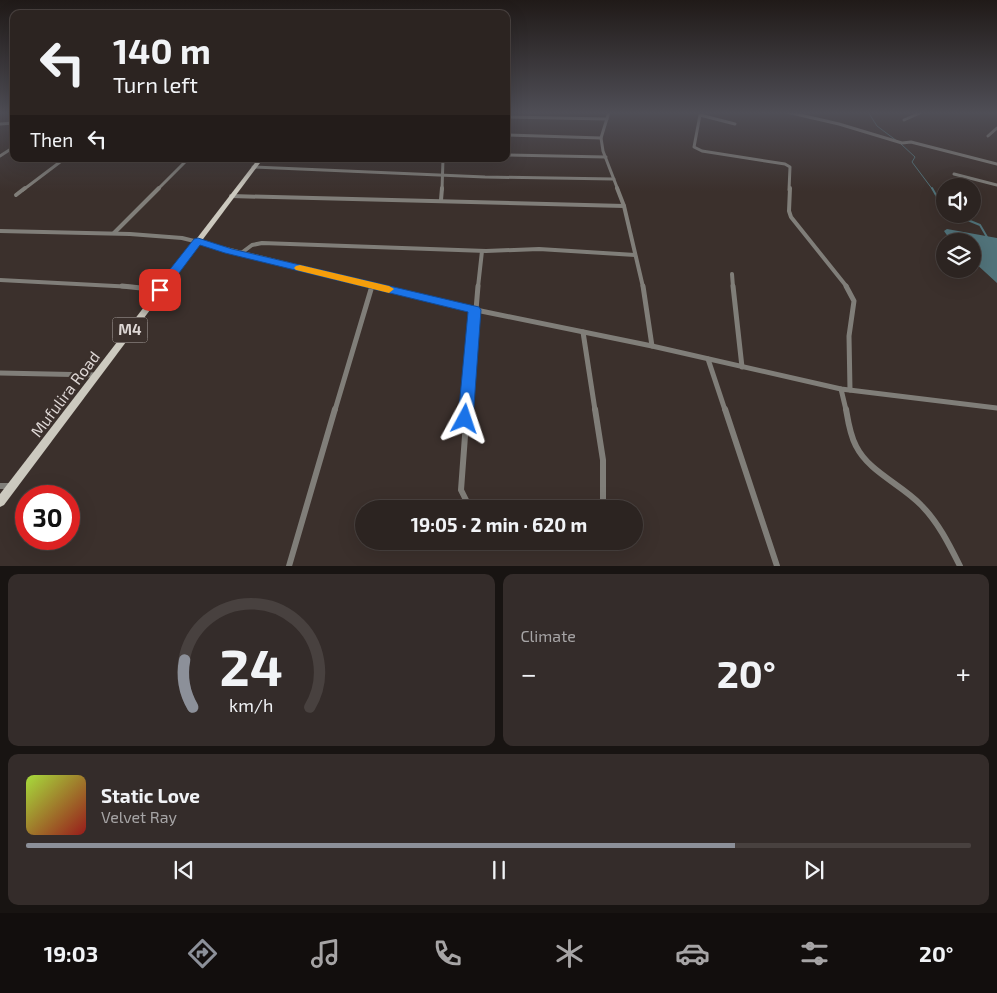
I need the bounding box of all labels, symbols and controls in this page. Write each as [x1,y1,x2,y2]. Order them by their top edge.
text: 140 m [113,29,211,71]
icon: left [30,30,95,95]
text: Turn left [113,71,198,97]
icon: left [83,125,111,153]
text: Then [30,128,73,151]
map controls [936,178,981,278]
button: sound [936,178,981,223]
button: layers [936,233,981,278]
pin [139,269,181,311]
icon: arrive [146,276,174,304]
road number: M4 [112,318,148,342]
street label: Mufulira Road [26,347,103,440]
position arrow [438,392,490,444]
speed limit sign: 30 [15,485,80,550]
text: 19:05 · 2 min · 620 m [411,513,587,536]
text: Climate [521,626,576,645]
text: 24 [220,634,283,696]
text: 20° [717,650,776,696]
text: − [521,656,537,690]
text: + [956,656,971,690]
text: km/h [229,694,273,716]
text: Static Love [101,784,200,807]
text: Velvet Ray [101,807,177,826]
icon: previous [170,856,198,884]
icon: pause [485,856,513,884]
icon: next [800,856,828,884]
icon: directions [185,936,220,971]
icon: music [308,936,343,971]
icon: phone [430,936,465,971]
icon: climate [552,936,587,971]
icon: car [675,936,710,971]
icon: filters [797,936,832,971]
text: 19:03 [44,940,98,966]
text: 20° [919,940,953,966]

